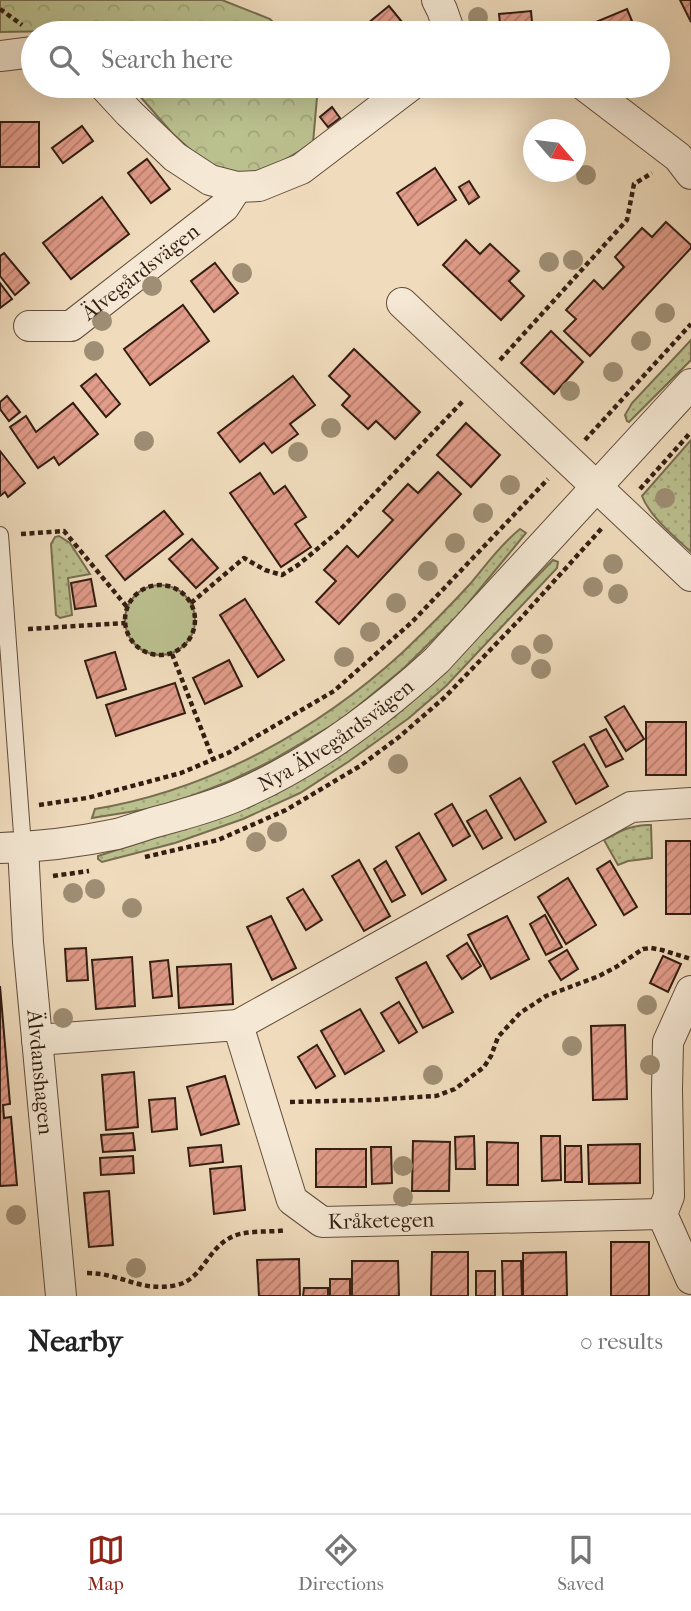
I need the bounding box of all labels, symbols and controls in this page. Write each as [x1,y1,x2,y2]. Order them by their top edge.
search box [21,21,670,98]
icon: search [45,41,83,79]
text: Search here [101,44,233,75]
north arrow [523,119,586,182]
street label: Älvegårdsvägen [76,219,204,326]
street label: Nya Älvegårdsvägen [254,674,418,796]
street label: Älvdanshagen [22,1008,58,1136]
street label: Kråketegen [328,1207,435,1234]
text: Nearby [28,1324,123,1359]
text: 0 results [580,1328,663,1355]
tab: Map [87,1531,125,1595]
tab: Directions [298,1531,384,1595]
tab: Saved [557,1531,604,1595]

